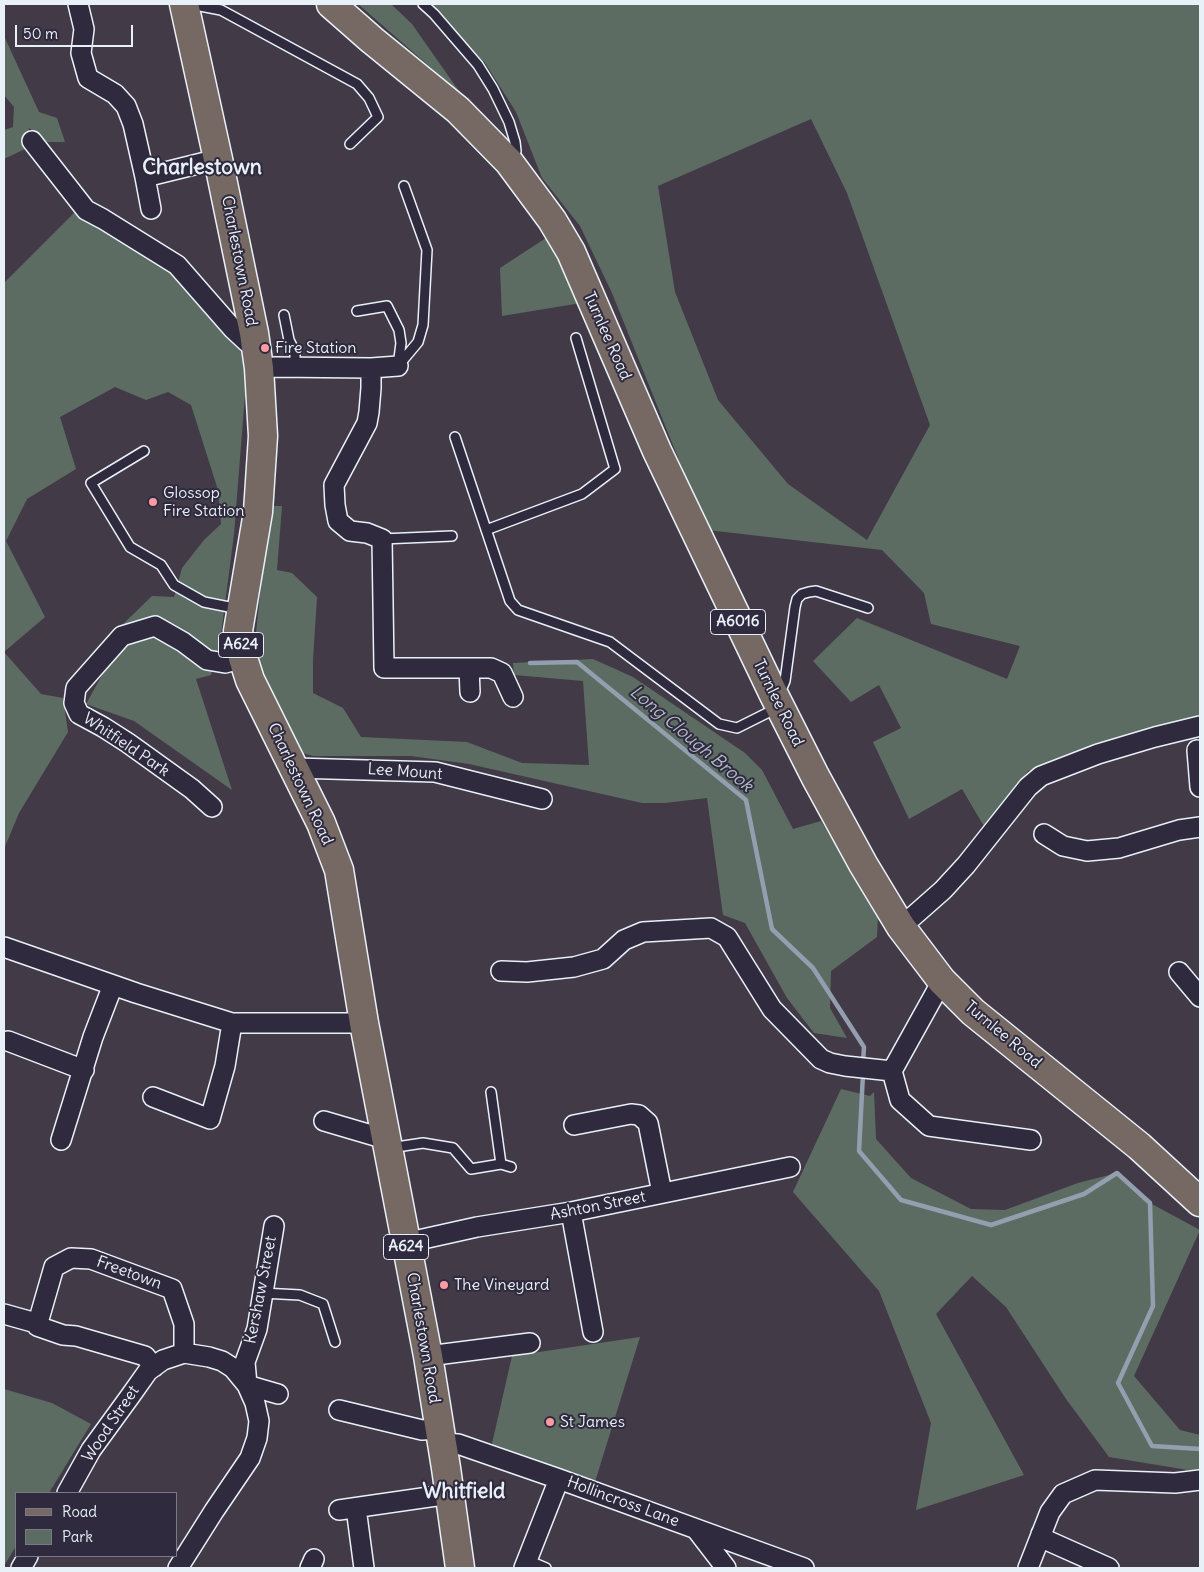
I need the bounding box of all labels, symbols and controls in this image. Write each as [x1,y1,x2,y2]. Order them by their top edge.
scale bar [18,15,135,47]
text: 50 m [23,24,58,43]
district label: Charlestown [142,155,262,181]
street label: Charlestown Road [217,194,261,328]
street label: Turnlee Road [579,289,635,383]
place label: Fire Station [275,338,357,358]
marker: Fire Station [259,342,271,354]
place label: Glossop Fire Station [163,483,245,521]
marker: Glossop Fire Station [147,496,159,508]
road number: A6016 [710,610,766,634]
road number: A624 [218,632,264,658]
street label: Turnlee Road [749,656,807,750]
water label: Long Clough Brook [625,681,757,797]
street label: Whitfield Park [79,709,173,781]
street label: Charlestown Road [263,720,337,848]
street label: Lee Mount [367,760,443,784]
street label: Turnlee Road [961,997,1045,1073]
street label: Ashton Street [549,1187,647,1225]
street label: Kershaw Street [241,1234,281,1346]
road number: A624 [384,1234,428,1260]
street label: Freetown [94,1252,164,1294]
street label: Charlestown Road [402,1271,444,1405]
place label: The Vineyard [454,1275,549,1295]
marker: The Vineyard [438,1279,450,1291]
street label: Wood Street [78,1382,144,1466]
place label: St James [560,1412,625,1432]
marker: St James [544,1416,556,1428]
street label: Hollincross Lane [564,1473,682,1531]
district label: Whitfield [423,1479,505,1505]
legend [15,1492,178,1557]
text: Road [62,1502,97,1521]
text: Park [62,1527,93,1546]

